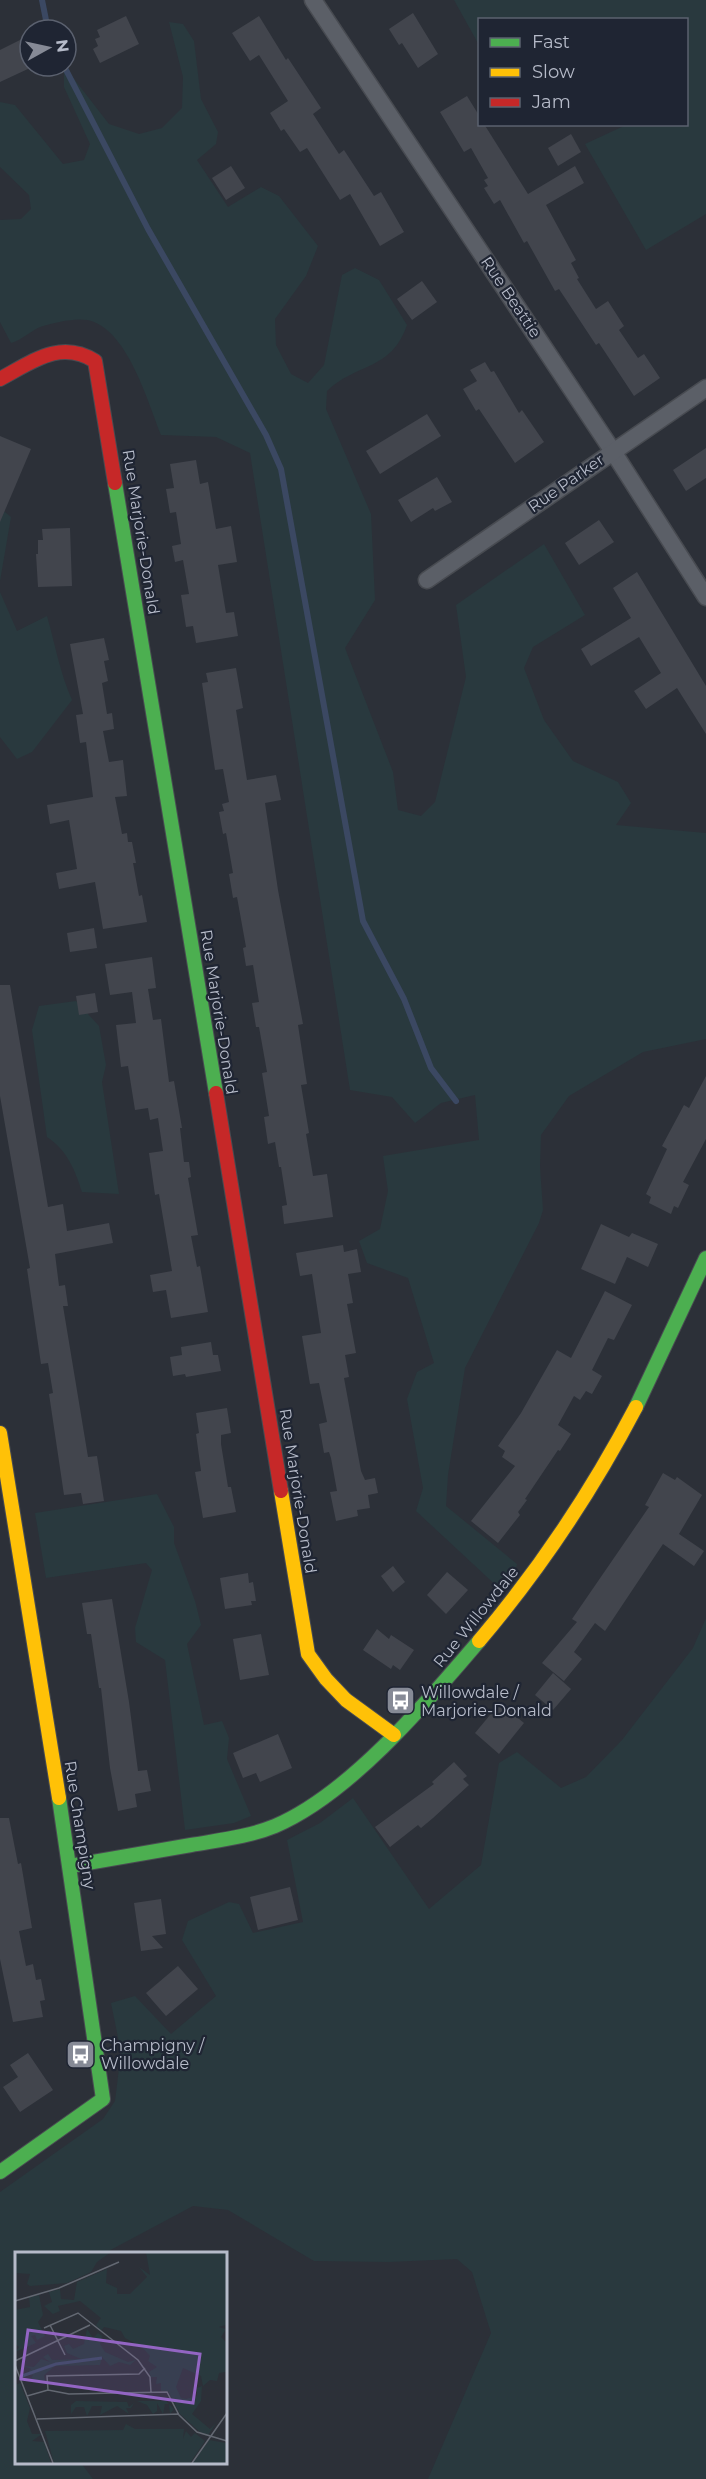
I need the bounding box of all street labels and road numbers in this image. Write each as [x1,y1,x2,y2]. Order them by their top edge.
street label: Rue Beattie [477,253,545,341]
street label: Rue Marjorie-Donald [119,448,163,616]
street label: Rue Parker [524,450,608,516]
street label: Rue Marjorie-Donald [197,928,241,1096]
street label: Rue Marjorie-Donald [276,1407,320,1575]
street label: Rue Willowdale [429,1563,523,1671]
street label: Rue Champigny [60,1759,100,1891]

